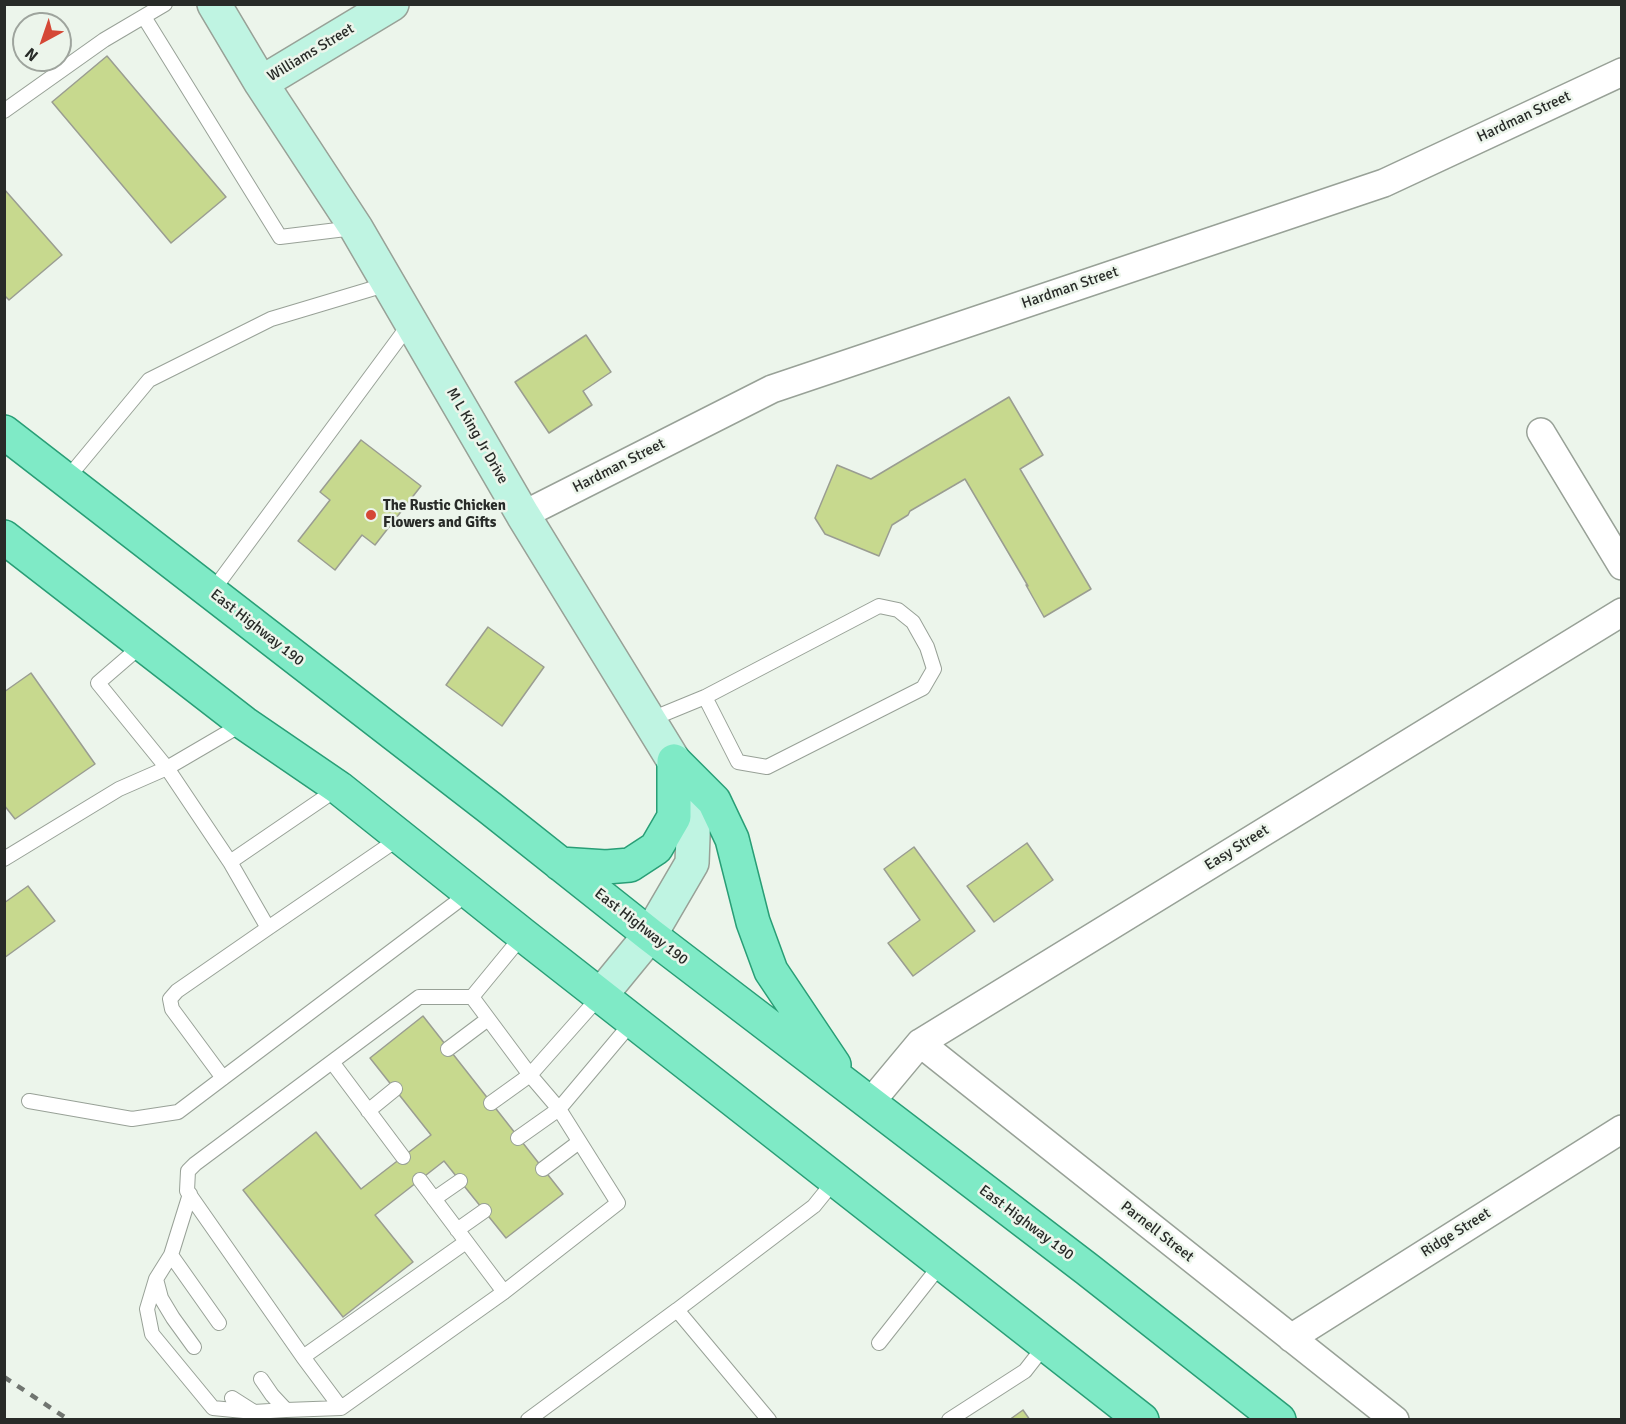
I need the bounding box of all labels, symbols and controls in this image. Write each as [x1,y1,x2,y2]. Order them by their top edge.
north arrow [12,12,72,72]
street label: Williams Street [264,20,358,86]
text: N [21,43,42,66]
street label: Hardman Street [1474,87,1574,147]
street label: Hardman Street [1019,263,1121,313]
street label: M L King Jr Drive [442,385,512,487]
street label: Hardman Street [570,435,668,497]
place label: The Rustic Chicken Flowers and Gifts [383,497,506,532]
marker: The Rustic Chicken Flowers and Gifts [364,508,378,522]
street label: East Highway 190 [207,586,307,670]
street label: Easy Street [1202,821,1272,875]
street label: East Highway 190 [591,885,691,969]
street label: East Highway 190 [975,1182,1077,1264]
street label: Parnell Street [1117,1198,1197,1266]
street label: Ridge Street [1418,1204,1494,1262]

